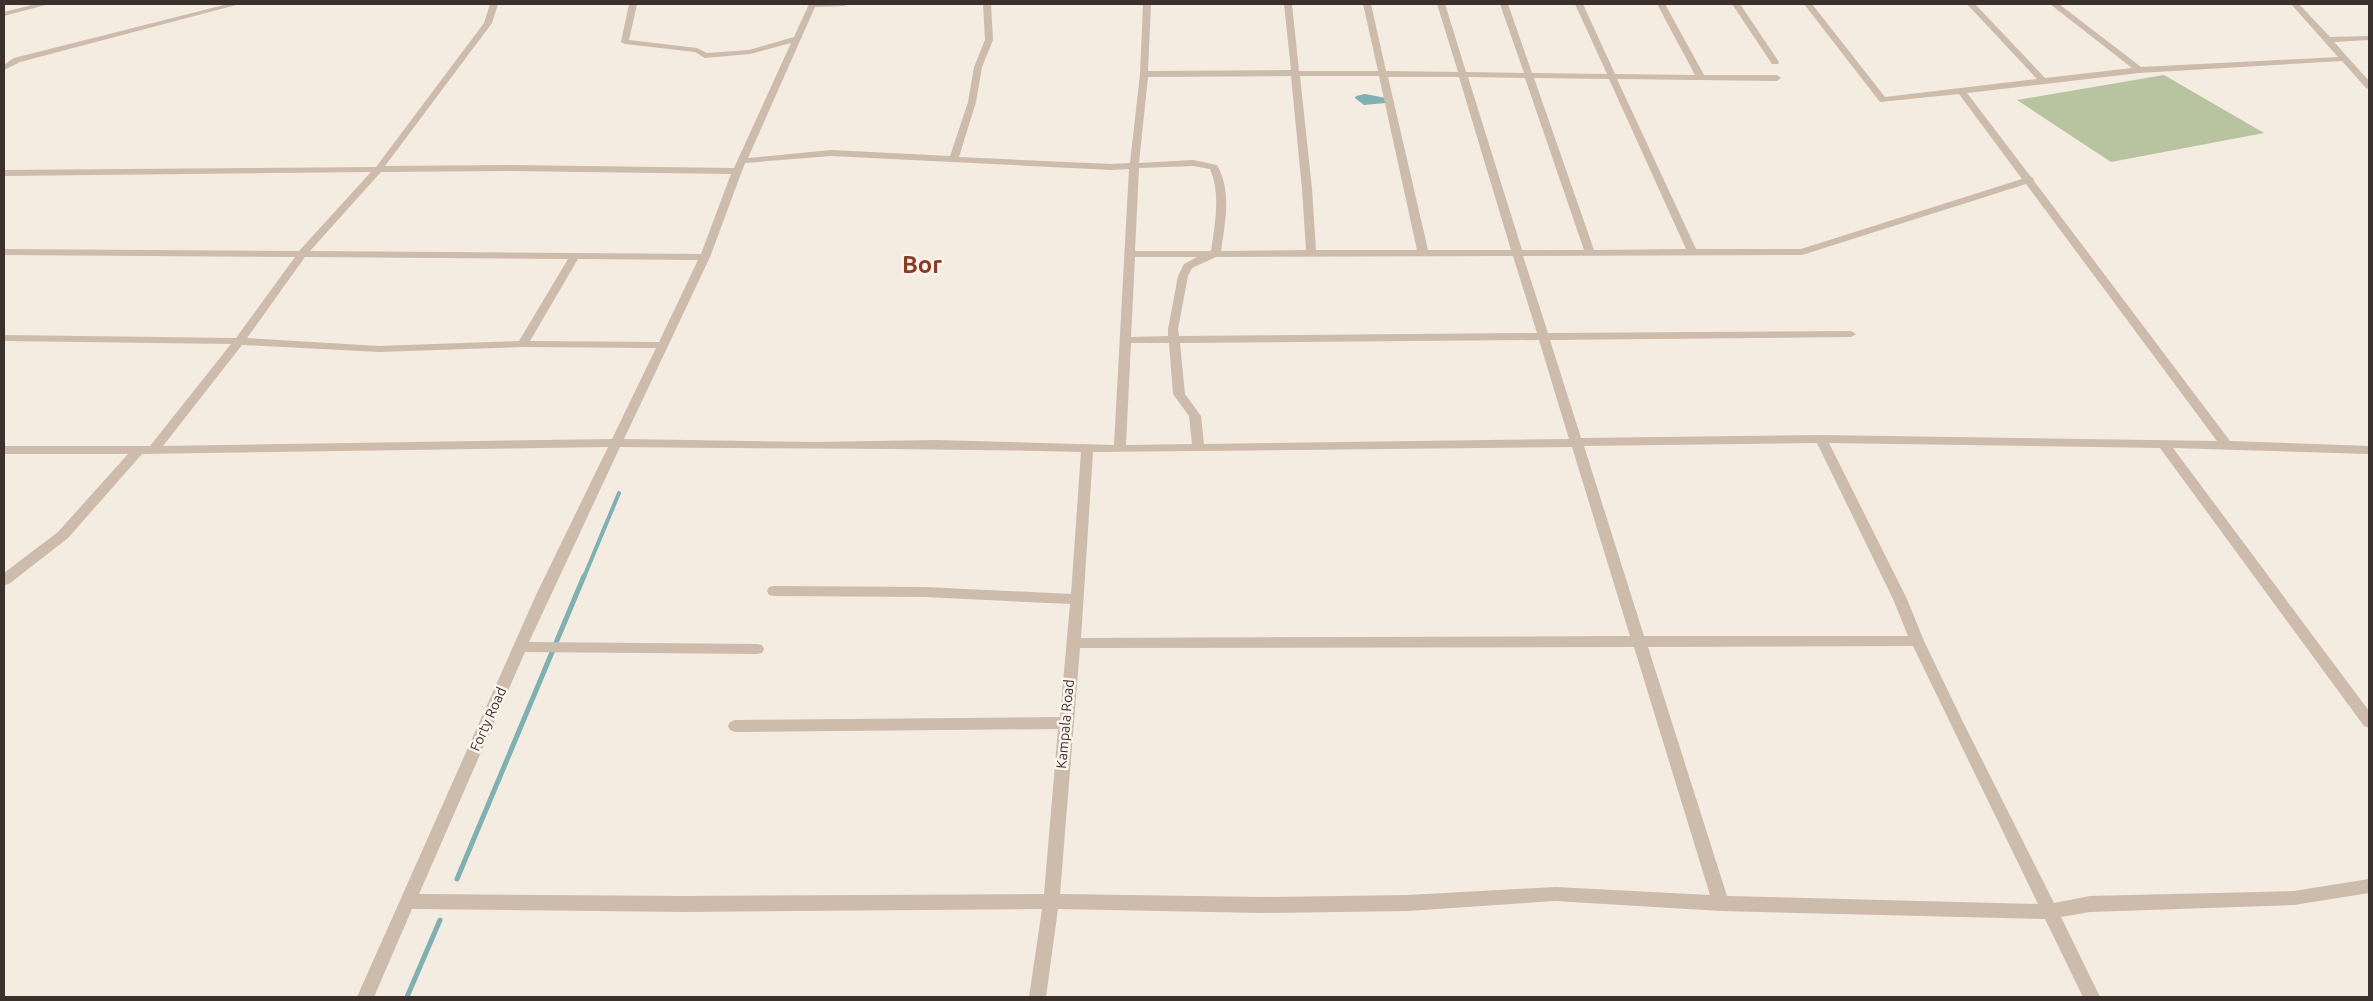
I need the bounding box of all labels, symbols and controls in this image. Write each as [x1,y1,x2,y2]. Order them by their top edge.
district label: Bor [902,251,942,278]
street label: Kampala Road [1053,679,1077,769]
street label: Forty Road [467,684,509,754]

